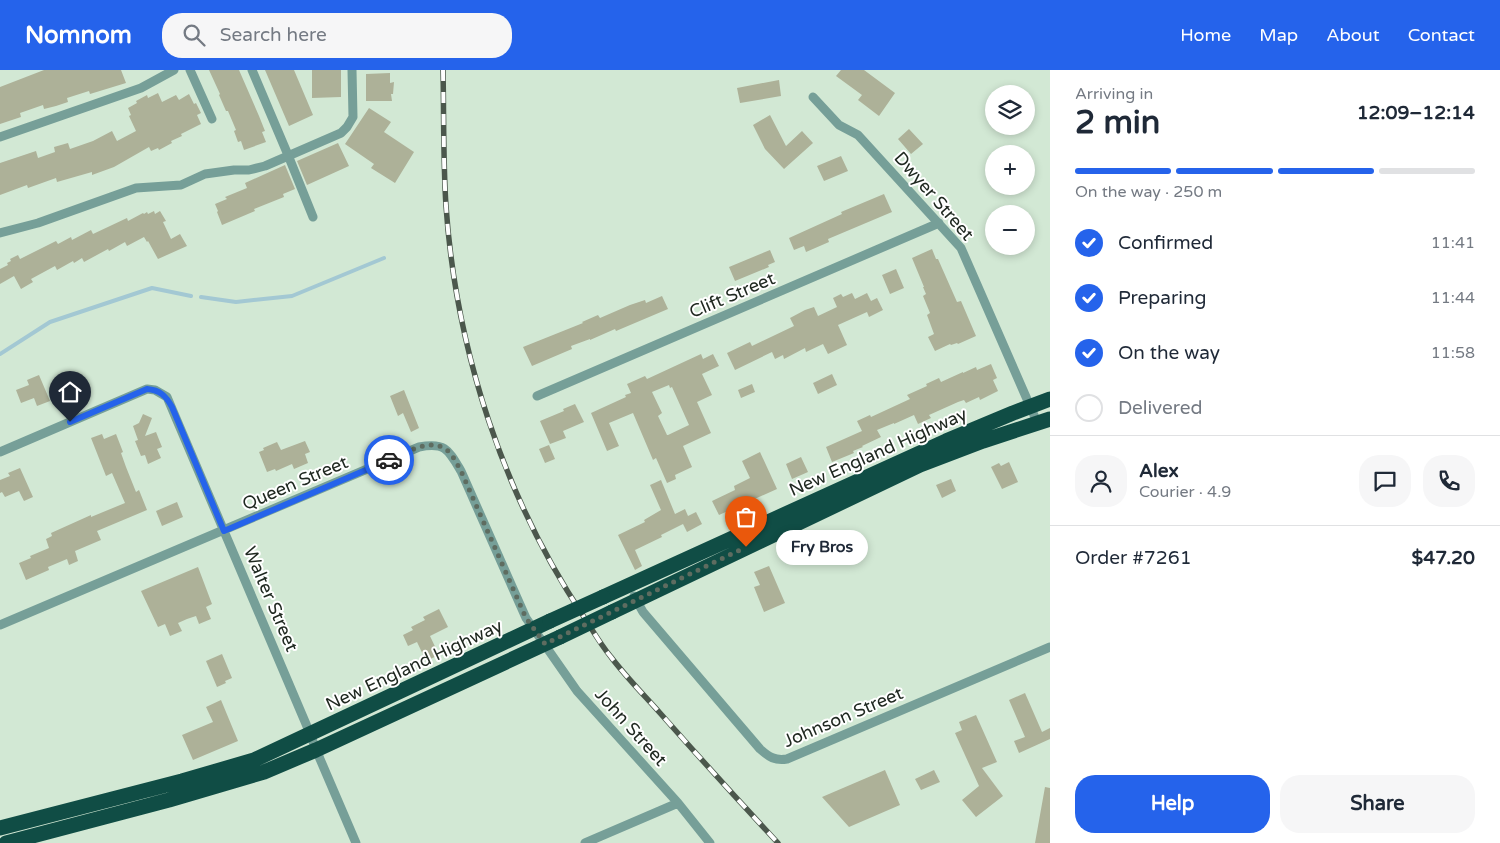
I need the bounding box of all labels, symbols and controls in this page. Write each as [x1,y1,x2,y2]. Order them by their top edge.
search box [162,13,512,58]
text: Nomnom [25,21,132,50]
icon: search [180,21,208,49]
text: Search here [220,24,327,46]
text: Home [1180,24,1231,46]
text: Map [1259,24,1298,46]
text: About [1326,24,1380,46]
text: Contact [1408,24,1475,46]
text: Arriving in [1075,84,1153,104]
map controls [985,85,1035,255]
button: layers [985,85,1035,135]
text: 12:09–12:14 [1357,102,1475,124]
text: 2 min [1075,104,1160,142]
button: + [985,145,1035,195]
street label: Dwyer Street [889,147,979,245]
text: On the way · 250 m [1075,182,1222,202]
button: − [985,205,1035,255]
icon: check [1075,229,1103,257]
text: Confirmed [1118,232,1213,254]
text: 11:41 [1431,233,1475,253]
street label: Clift Street [686,267,778,323]
icon: check [1075,284,1103,312]
text: Preparing [1118,287,1207,309]
text: 11:44 [1431,288,1475,308]
icon: check [1075,339,1103,367]
text: On the way [1118,342,1220,364]
text: 11:58 [1431,343,1475,363]
pin [49,371,91,422]
icon: home [56,378,84,406]
text: Delivered [1118,397,1203,419]
street label: New England Highway [786,403,971,501]
courier [364,435,414,485]
icon: car [375,446,403,474]
street label: Queen Street [239,451,351,515]
button: person [1075,455,1127,507]
button: chat [1359,455,1411,507]
button: phone [1423,455,1475,507]
text: Alex [1139,460,1179,482]
text: Courier · 4.9 [1139,482,1231,502]
pin [725,496,767,547]
icon: bag [732,503,760,531]
callout: Fry Bros [776,530,868,564]
text: Fry Bros [791,537,853,557]
street label: Walter Street [239,543,303,655]
text: Order #7261 [1075,547,1192,569]
text: $47.20 [1412,547,1475,569]
street label: New England Highway [322,614,506,716]
street label: Johnson Street [780,682,906,752]
street label: John Street [590,683,672,771]
button: Help [1075,775,1270,833]
button: Share [1280,775,1475,833]

